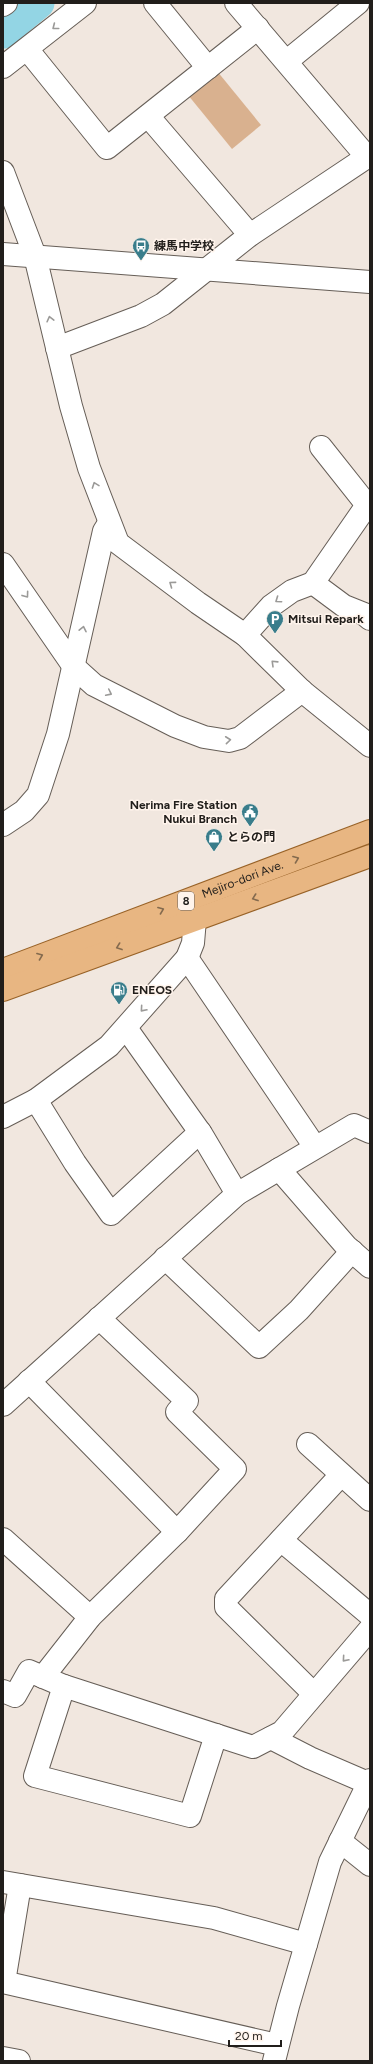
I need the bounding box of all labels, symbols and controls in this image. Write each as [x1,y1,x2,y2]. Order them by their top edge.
one-way arrow [52,23,59,30]
bus stop icon: 練馬中学校 [131,236,151,261]
place label: 練馬中学校 [154,239,214,253]
one-way arrow [47,316,55,323]
one-way arrow [92,482,100,489]
one-way arrow [169,582,176,589]
one-way arrow [21,591,28,598]
one-way arrow [275,595,282,603]
parking icon: Mitsui Repark [265,609,285,634]
place label: Mitsui Repark [288,612,364,626]
one-way arrow [78,626,86,632]
one-way arrow [271,661,279,668]
one-way arrow [105,688,112,696]
one-way arrow [225,736,231,745]
place label: Nerima Fire Station Nukui Branch [130,798,237,826]
public building icon: Nerima Fire Station Nukui Branch [240,802,260,827]
shop icon: とらの門 [204,827,224,852]
place label: とらの門 [227,830,275,844]
one-way arrow [292,856,299,864]
street label: Mejiro-dori Ave. [200,858,285,901]
road number: 8 [178,892,194,910]
one-way arrow [251,893,258,902]
one-way arrow [158,907,165,915]
one-way arrow [116,943,123,951]
one-way arrow [36,953,43,961]
fuel station icon: ENEOS [109,980,129,1005]
place label: ENEOS [132,983,172,997]
one-way arrow [140,1004,147,1011]
one-way arrow [342,1654,349,1662]
scale bar [229,2022,281,2048]
text: 20 m [235,2029,263,2043]

